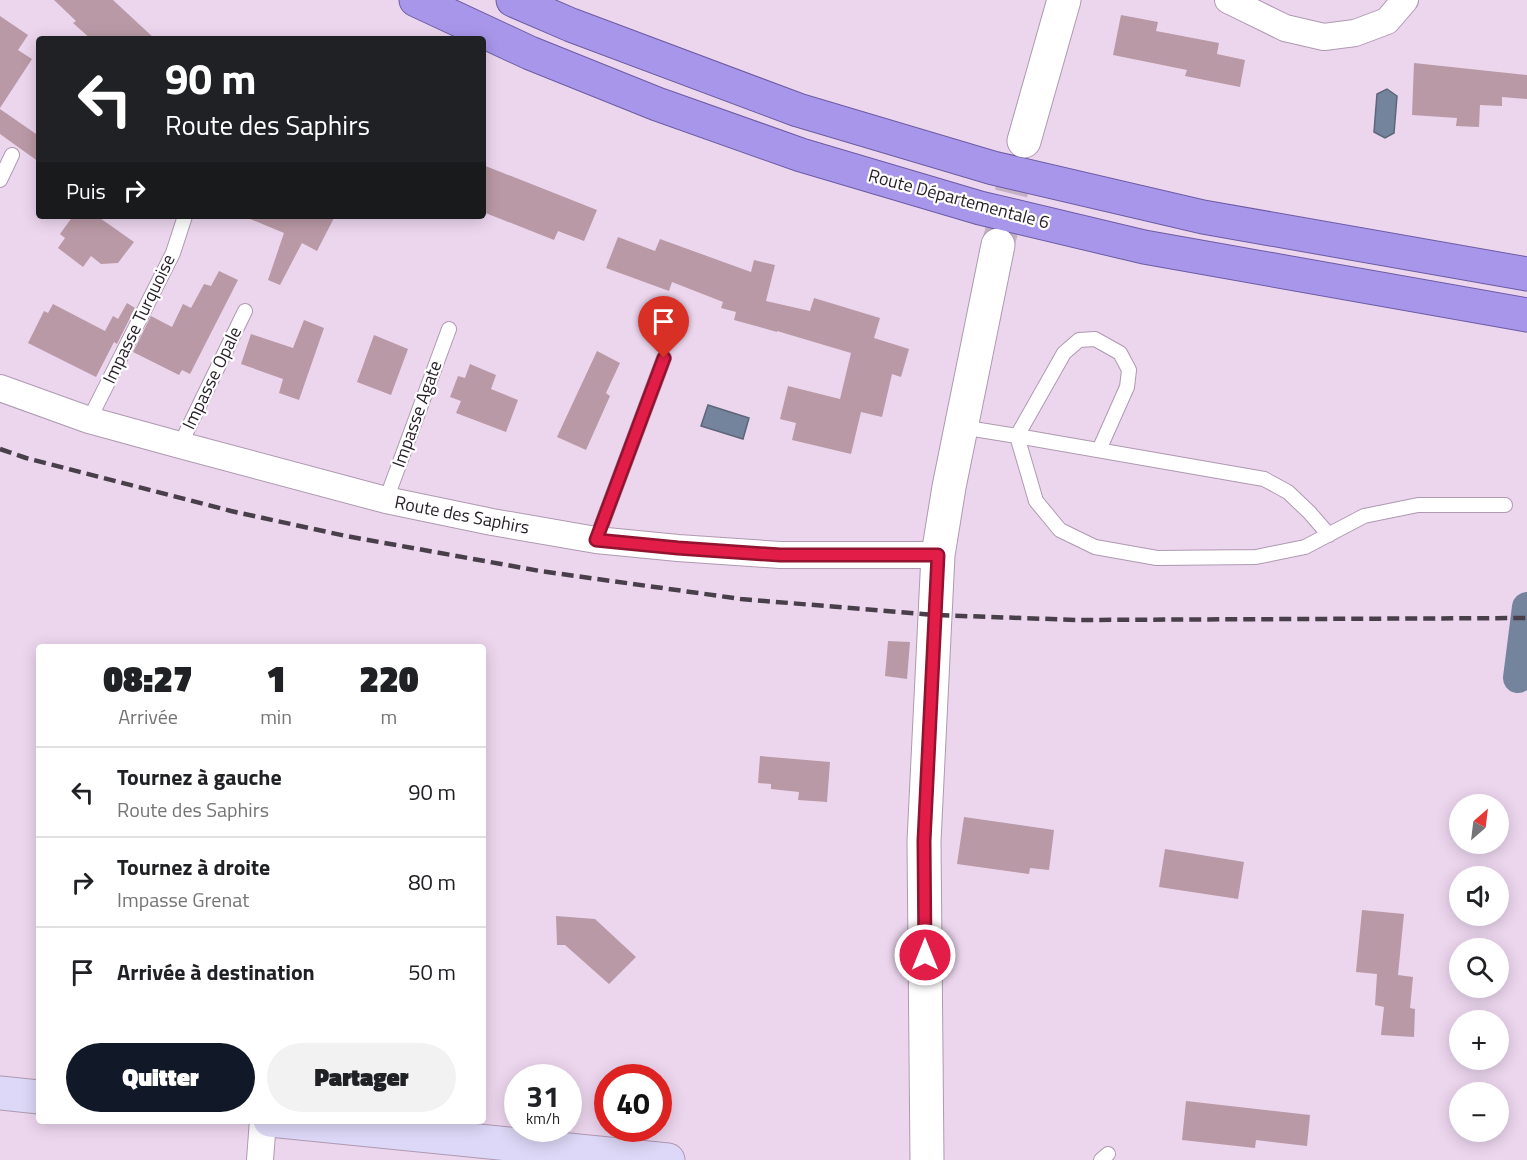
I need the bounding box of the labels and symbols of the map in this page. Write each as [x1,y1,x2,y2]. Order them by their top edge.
street label: Route Départementale 6 [866,161,1053,236]
street label: Impasse Turquoise [95,249,182,388]
pin [638,296,689,358]
street label: Impasse Opale [175,322,248,434]
street label: Impasse Agate [385,357,448,471]
street label: Route des Saphirs [392,488,532,541]
north arrow [1449,794,1509,854]
position arrow [893,923,957,987]
speed limit sign: 40 [594,1064,672,1142]

